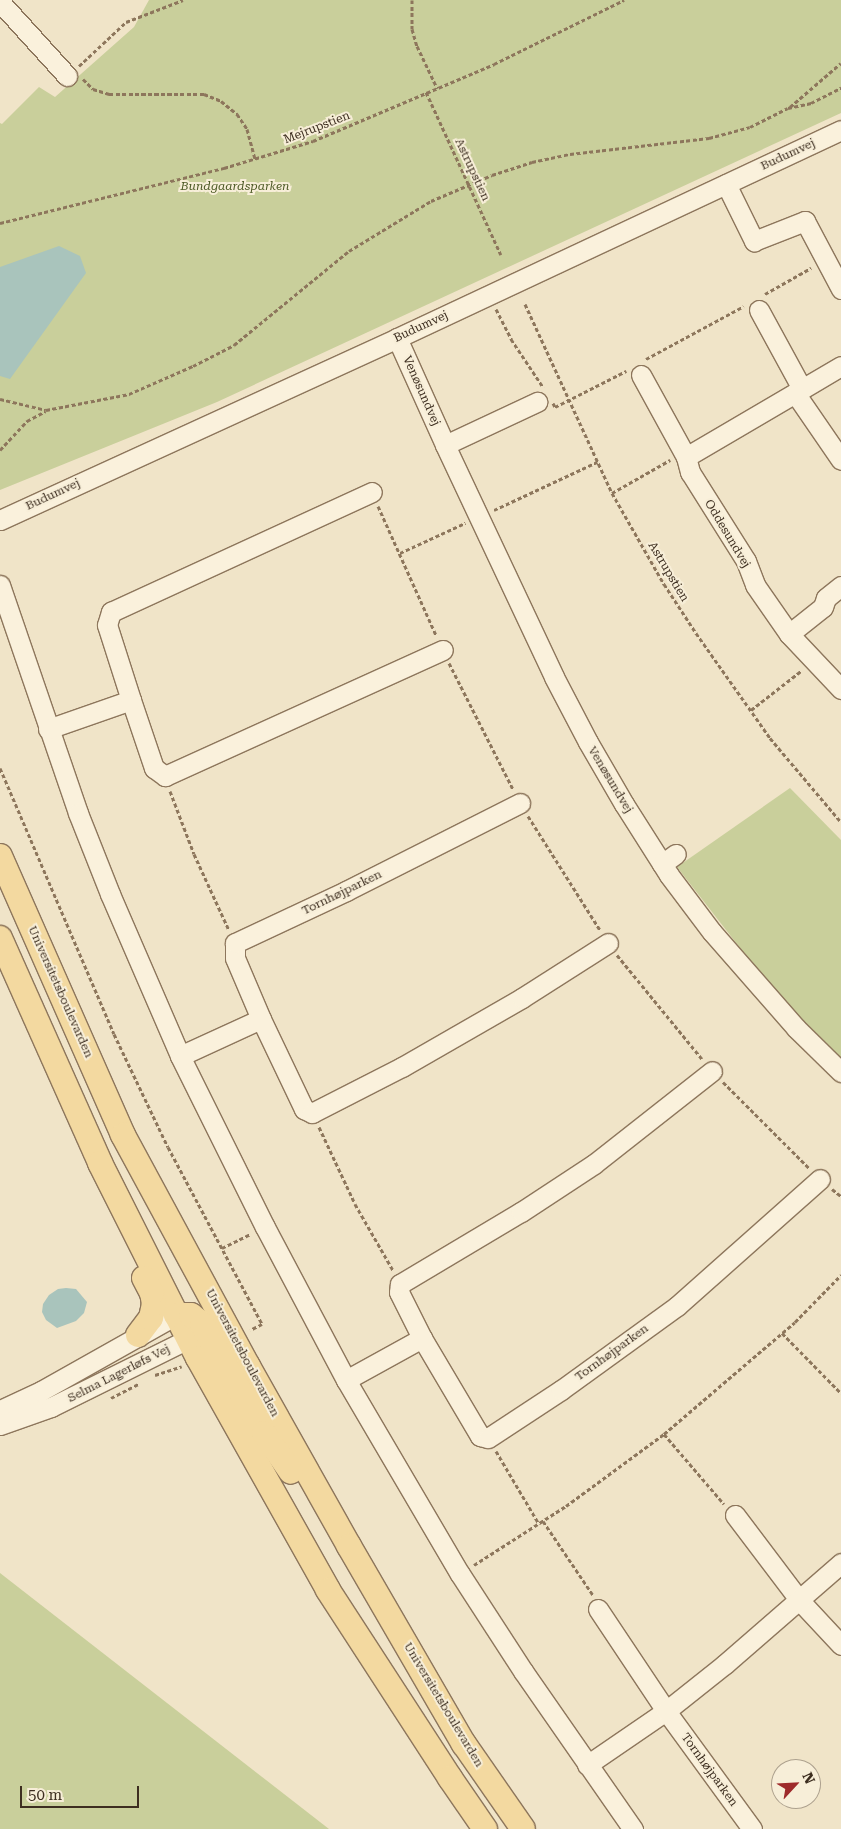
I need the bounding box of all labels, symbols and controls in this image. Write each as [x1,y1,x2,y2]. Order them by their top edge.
street label: Mejrupstien [282,109,352,147]
street label: Astrupstien [451,136,493,204]
street label: Budumvej [759,136,817,174]
park label: Bundgaardsparken [181,180,289,194]
street label: Budumvej [392,308,450,346]
street label: Venøsundvej [399,354,443,428]
street label: Budumvej [24,476,82,514]
street label: Oddesundvej [701,497,753,571]
street label: Astrupstien [645,539,691,605]
street label: Venøsundvej [585,744,635,816]
street label: Tornhøjparken [300,867,384,919]
street label: Universitetsboulevarden [24,924,96,1060]
street label: Universitetsboulevarden [202,1287,282,1419]
street label: Tornhøjparken [573,1322,651,1384]
street label: Selma Lagerløfs Vej [66,1342,172,1406]
street label: Universitetsboulevarden [400,1640,486,1770]
street label: Tornhøjparken [678,1731,740,1809]
north arrow [771,1759,821,1809]
text: N [799,1770,818,1786]
scale bar [22,1776,141,1808]
text: 50 m [28,1786,62,1804]

